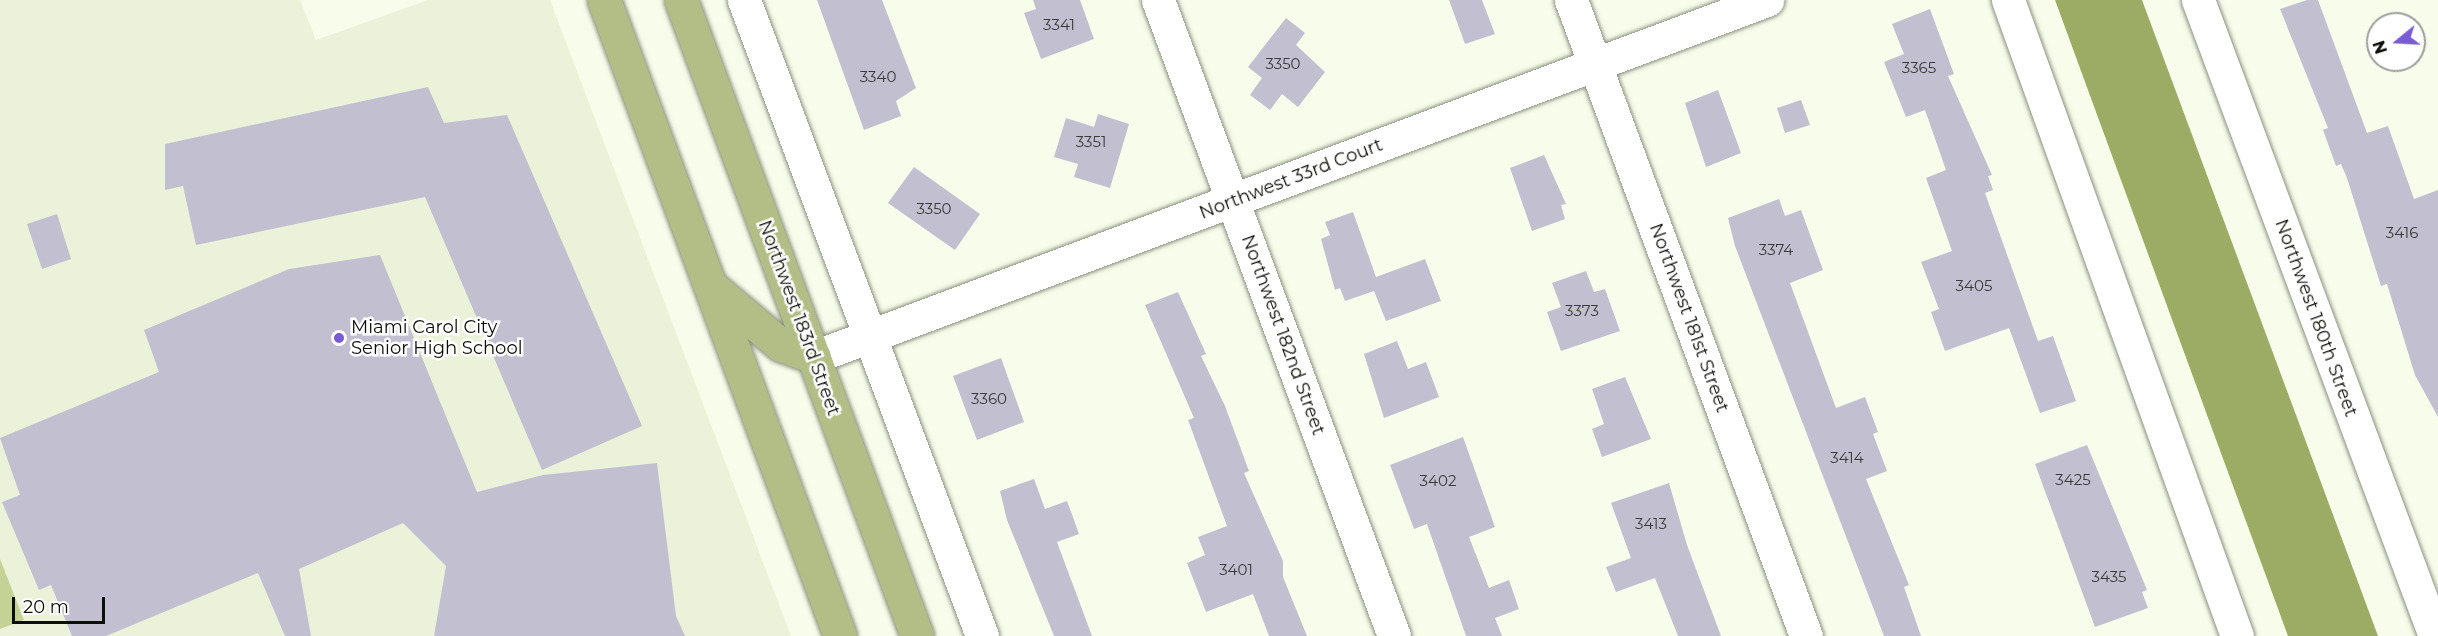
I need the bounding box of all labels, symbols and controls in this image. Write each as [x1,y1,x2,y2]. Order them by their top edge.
north arrow [2366,12,2426,72]
house number: 3341 [1043,16,1075,34]
text: N [2369,38,2391,56]
house number: 3350 [1265,55,1301,73]
house number: 3365 [1902,59,1936,77]
house number: 3340 [860,68,896,86]
house number: 3351 [1076,133,1106,151]
street label: Northwest 33rd Court [1196,134,1386,224]
house number: 3350 [916,200,952,218]
street label: Northwest 180th Street [2270,216,2362,420]
street label: Northwest 183rd Street [754,217,844,419]
street label: Northwest 181st Street [1645,221,1733,415]
house number: 3416 [2386,224,2418,242]
street label: Northwest 182nd Street [1237,232,1329,438]
house number: 3374 [1759,241,1793,259]
house number: 3405 [1956,277,1992,295]
house number: 3373 [1565,302,1599,320]
place label: Miami Carol City Senior High School [351,317,523,360]
marker: Miami Carol City Senior High School [332,331,346,345]
house number: 3360 [971,390,1007,408]
house number: 3414 [1830,449,1864,467]
house number: 3425 [2055,471,2091,489]
house number: 3402 [1420,472,1456,490]
house number: 3413 [1635,515,1667,533]
house number: 3401 [1219,561,1253,579]
house number: 3435 [2092,568,2126,586]
scale bar [15,585,108,623]
text: 20 m [23,596,69,618]

